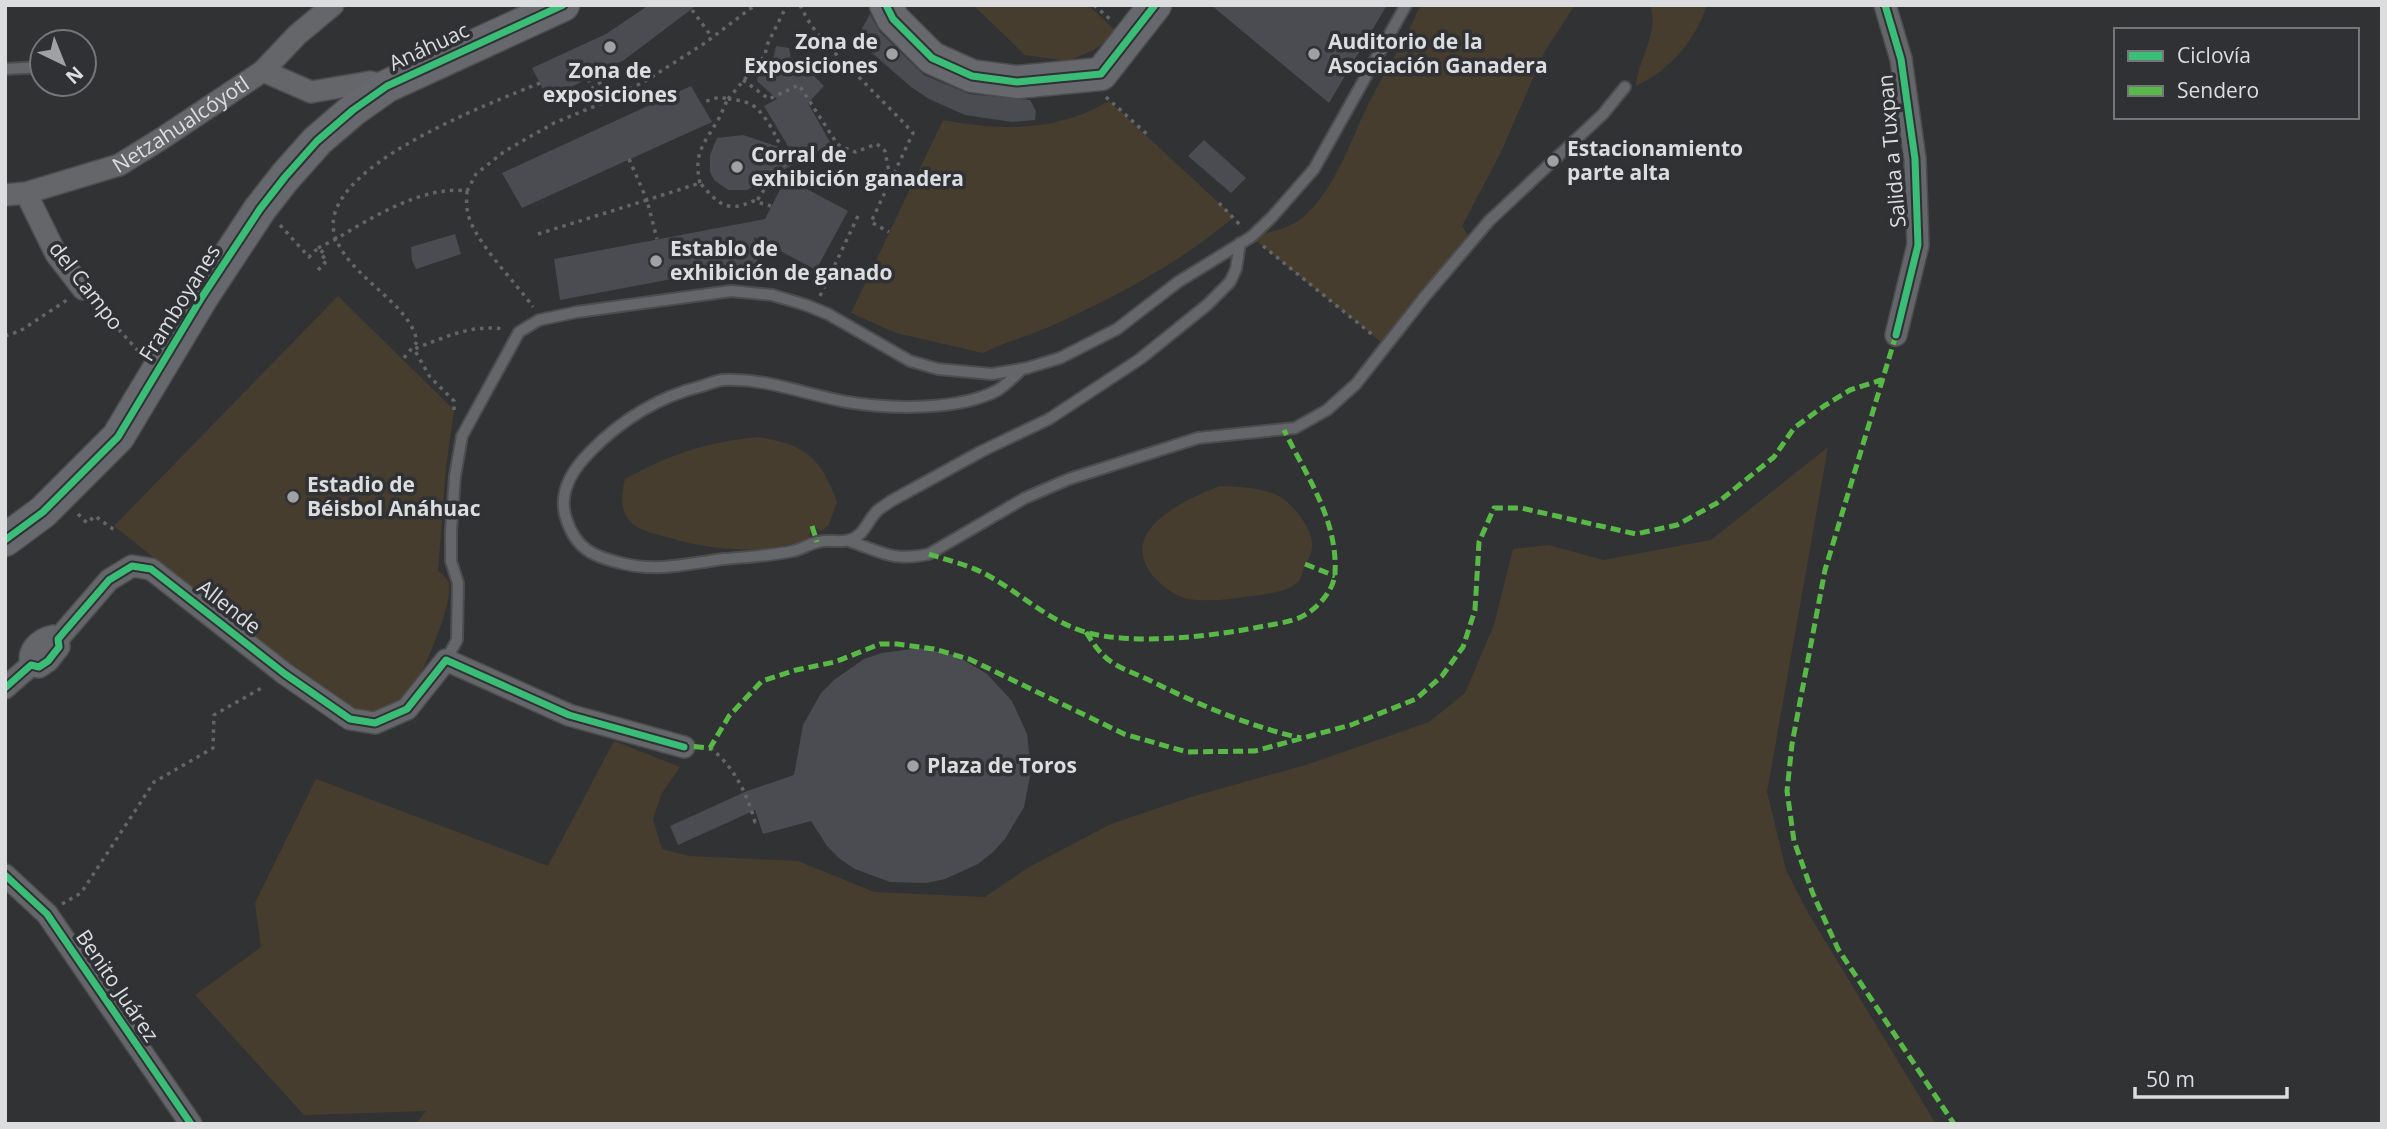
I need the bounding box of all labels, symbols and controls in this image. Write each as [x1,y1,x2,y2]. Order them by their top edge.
street label: Anáhuac [384,15,473,77]
place label: Zona de Exposiciones [744,27,878,79]
place label: Auditorio de la Asociación Ganadera [1328,27,1548,79]
north arrow [28,28,98,98]
legend [2114,28,2359,119]
marker: Zona de exposiciones [602,39,618,55]
text: Ciclovía [2177,41,2251,69]
marker: Zona de Exposiciones [884,46,900,62]
marker: Auditorio de la Asociación Ganadera [1306,46,1322,62]
place label: Zona de exposiciones [543,56,677,108]
text: N [60,61,89,90]
street label: Netzahualcóyotl [107,69,254,179]
street label: Salida a Tuxpan [1870,73,1912,229]
text: Sendero [2177,76,2259,104]
place label: Estacionamiento parte alta [1567,134,1743,186]
place label: Corral de exhibición ganadera [751,140,964,192]
marker: Estacionamiento parte alta [1545,153,1561,169]
marker: Corral de exhibición ganadera [729,159,745,175]
place label: Establo de exhibición de ganado [670,234,892,286]
street label: del Campo [43,235,130,335]
street label: Framboyanes [132,239,226,366]
marker: Establo de exhibición de ganado [648,253,664,269]
place label: Estadio de Béisbol Anáhuac [307,470,481,522]
marker: Estadio de Béisbol Anáhuac [285,489,301,505]
street label: Allende [192,573,267,640]
place label: Plaza de Toros [927,751,1077,779]
marker: Plaza de Toros [905,758,921,774]
street label: Benito Juárez [70,924,166,1047]
scale bar [2135,1056,2287,1100]
text: 50 m [2146,1065,2195,1093]

